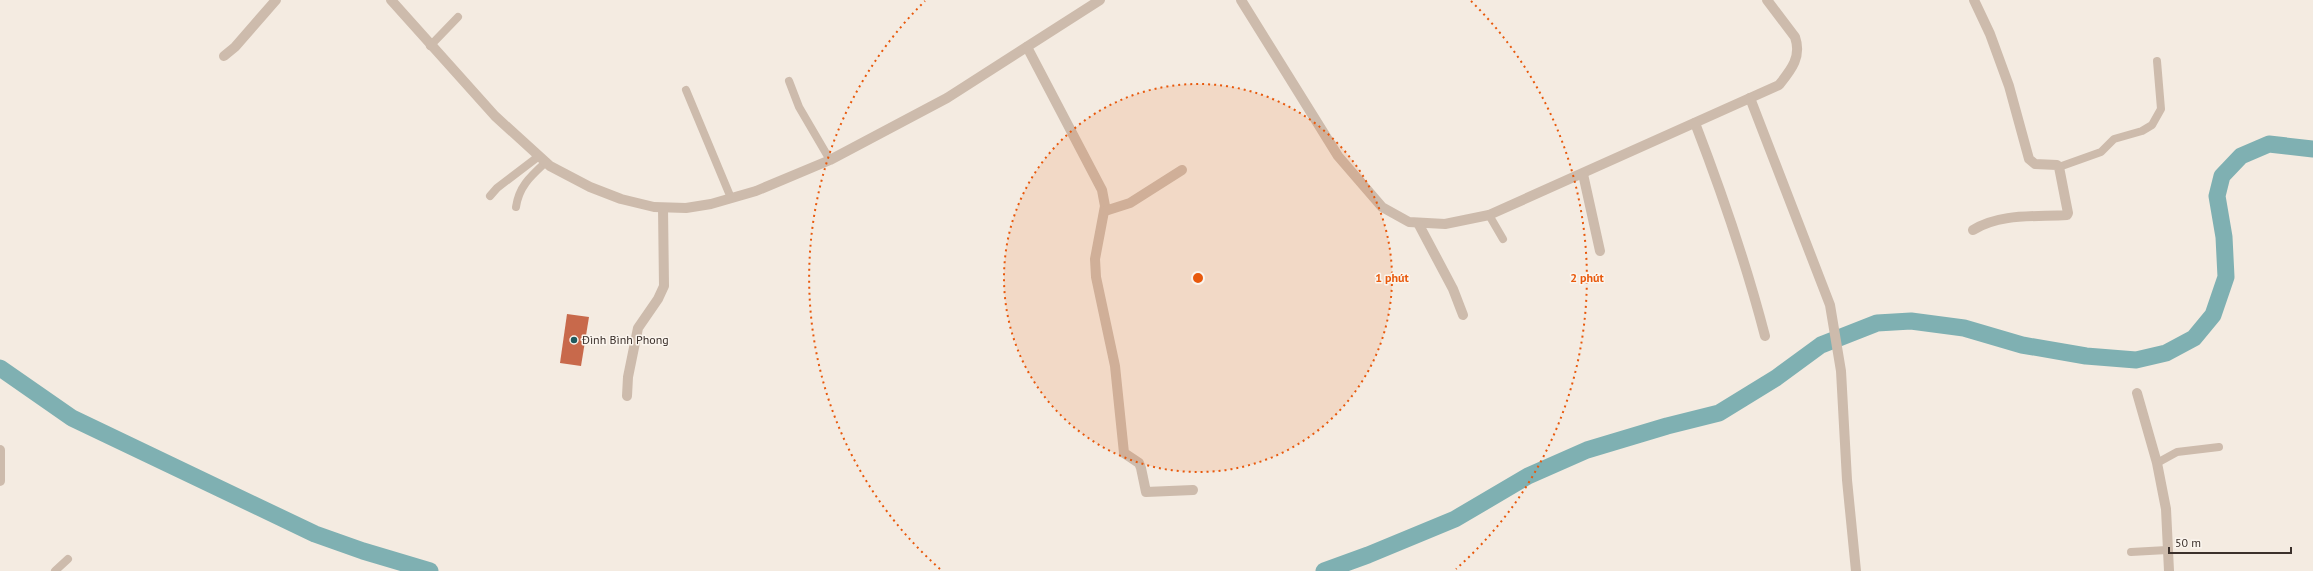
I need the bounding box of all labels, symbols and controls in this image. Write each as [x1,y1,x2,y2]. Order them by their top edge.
text: 1 phút [1375,270,1410,285]
text: 2 phút [1570,270,1605,285]
centre of rings [1191,271,1205,285]
place label: Đình Bình Phong [581,332,669,347]
marker: Đình Bình Phong [569,335,579,345]
scale bar [2169,529,2291,555]
text: 50 m [2175,535,2201,550]

